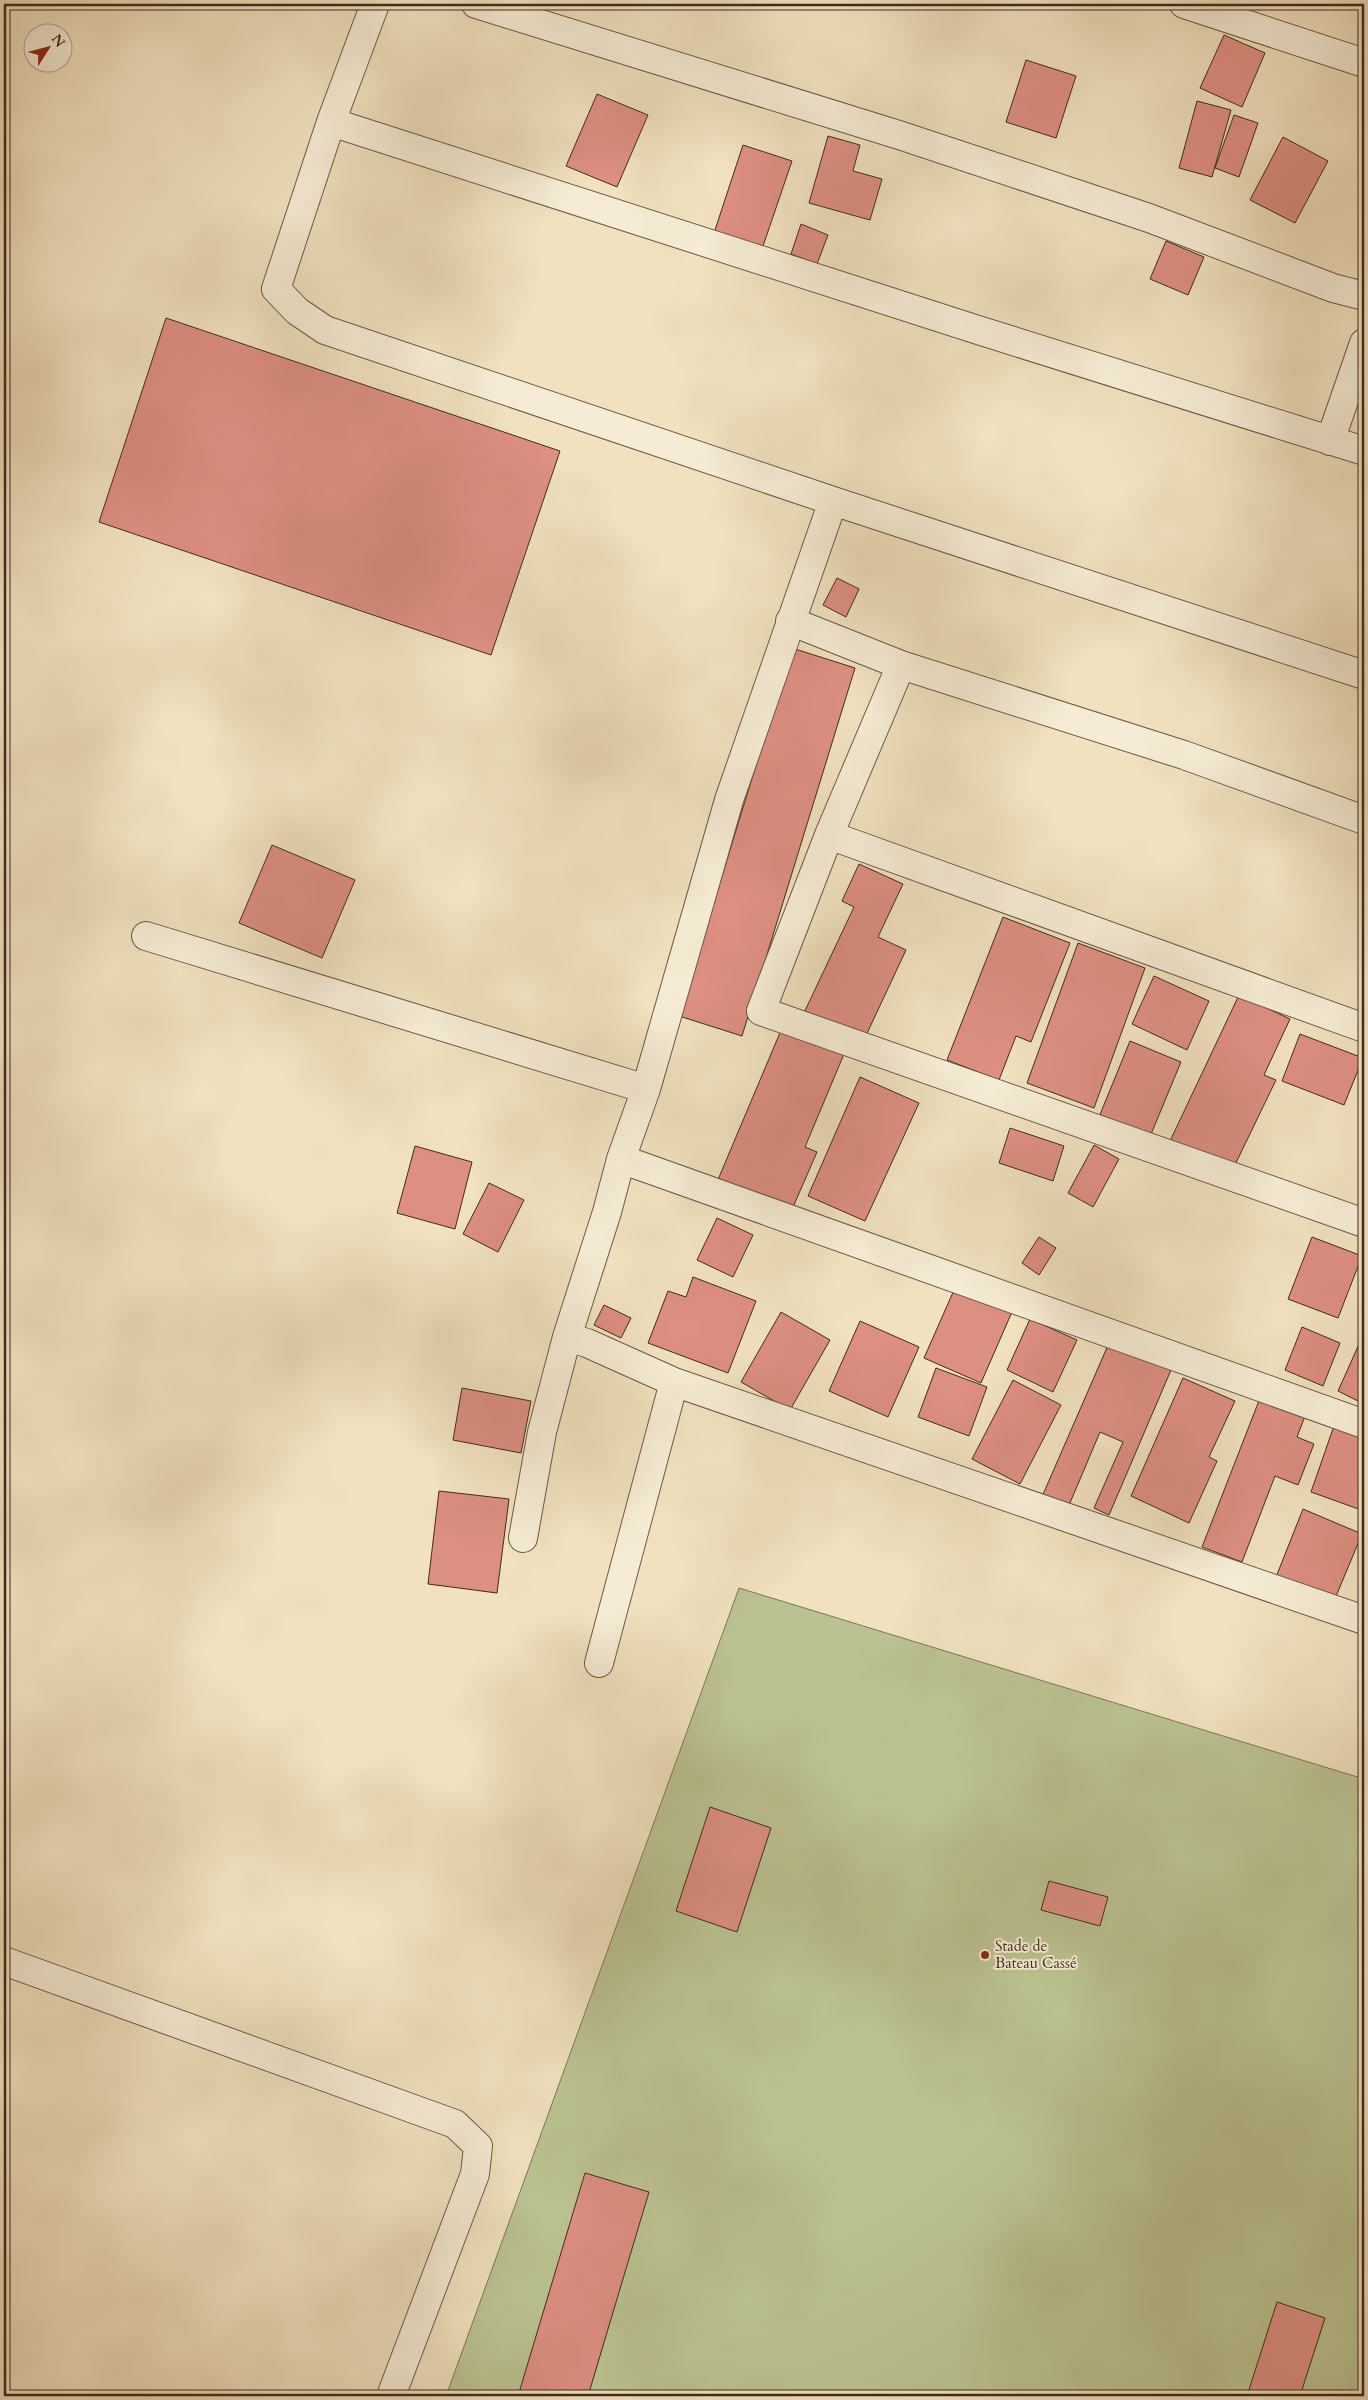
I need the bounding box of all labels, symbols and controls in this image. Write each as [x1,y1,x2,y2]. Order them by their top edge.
north arrow [22,22,72,72]
text: N [47,30,69,51]
place label: Stade de Bateau Cassé [995,1936,1077,1973]
marker: Stade de Bateau Cassé [979,1949,991,1961]

